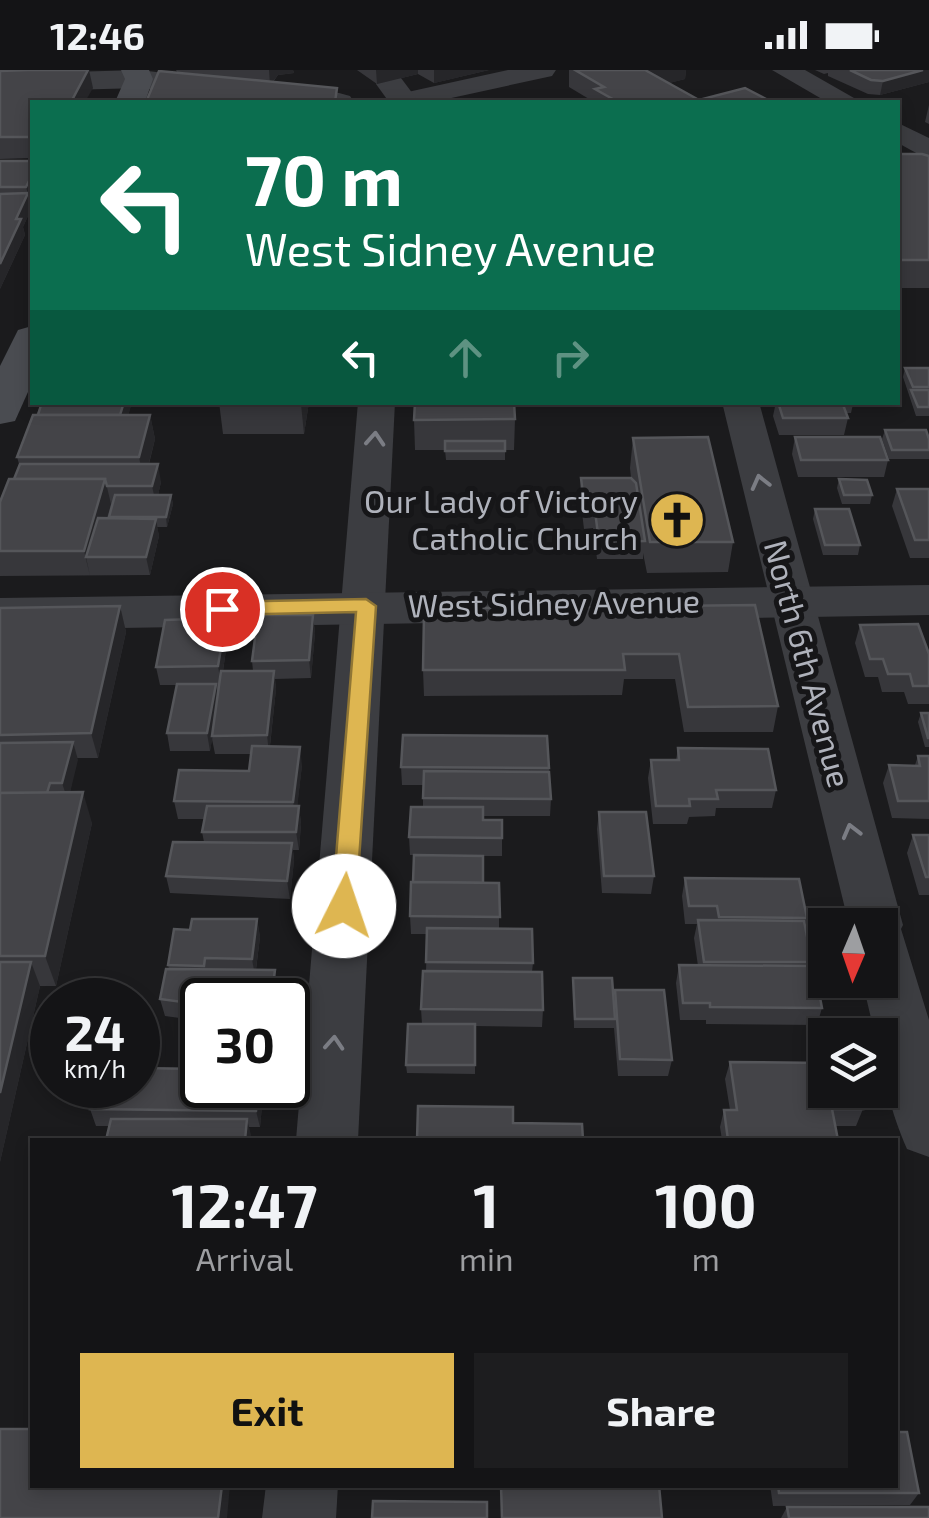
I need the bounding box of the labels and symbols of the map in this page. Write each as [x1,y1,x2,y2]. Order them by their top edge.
one-way arrow [363,431,385,447]
one-way arrow [751,474,772,491]
place label: Our Lady of Victory Catholic Church [364,481,638,556]
church icon: Our Lady of Victory Catholic Church [647,490,707,550]
street label: North 6th Avenue [758,536,860,791]
pin [180,567,265,652]
street label: West Sidney Avenue [408,580,700,624]
one-way arrow [841,823,862,840]
position arrow [292,854,396,958]
north arrow [808,908,898,998]
speed limit sign: 30 [180,978,310,1108]
one-way arrow [323,1034,344,1050]

